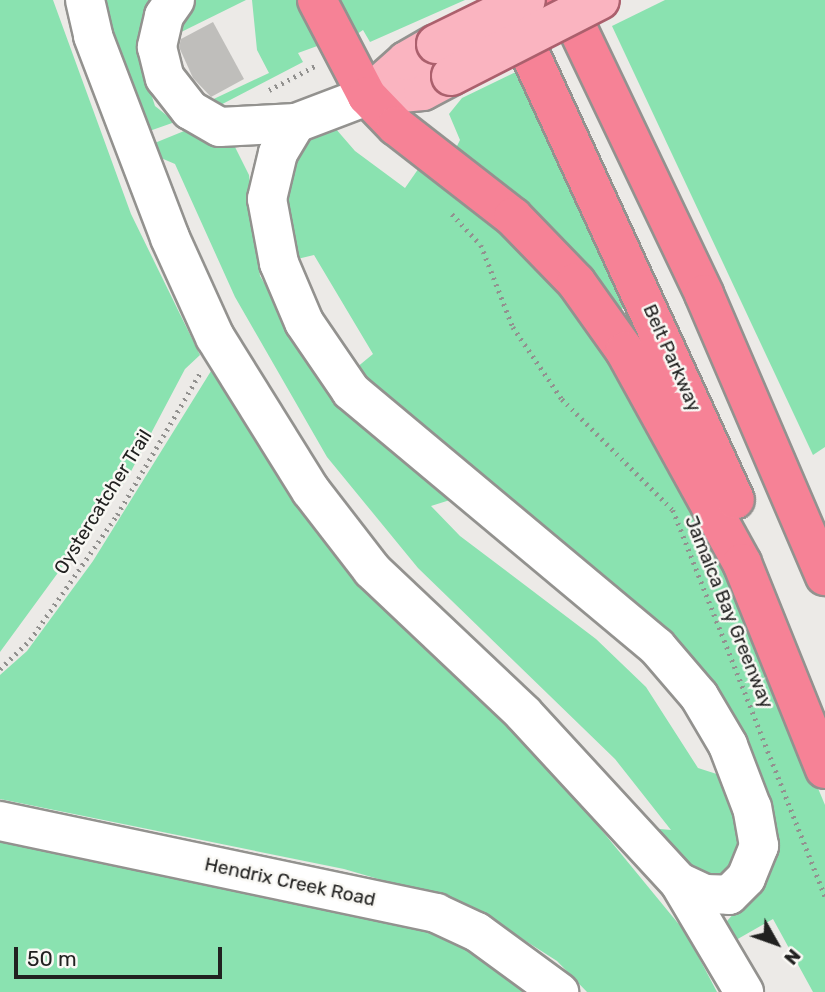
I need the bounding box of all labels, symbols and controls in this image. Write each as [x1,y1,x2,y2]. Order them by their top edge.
street label: Belt Parkway [638,301,706,415]
street label: Oystercatcher Trail [49,425,157,579]
street label: Jamaica Bay Greenway [680,512,778,712]
street label: Hendrix Creek Road [202,853,378,911]
north arrow [741,908,811,978]
scale bar [18,932,226,976]
text: N [779,944,806,969]
text: 50 m [27,946,77,971]

